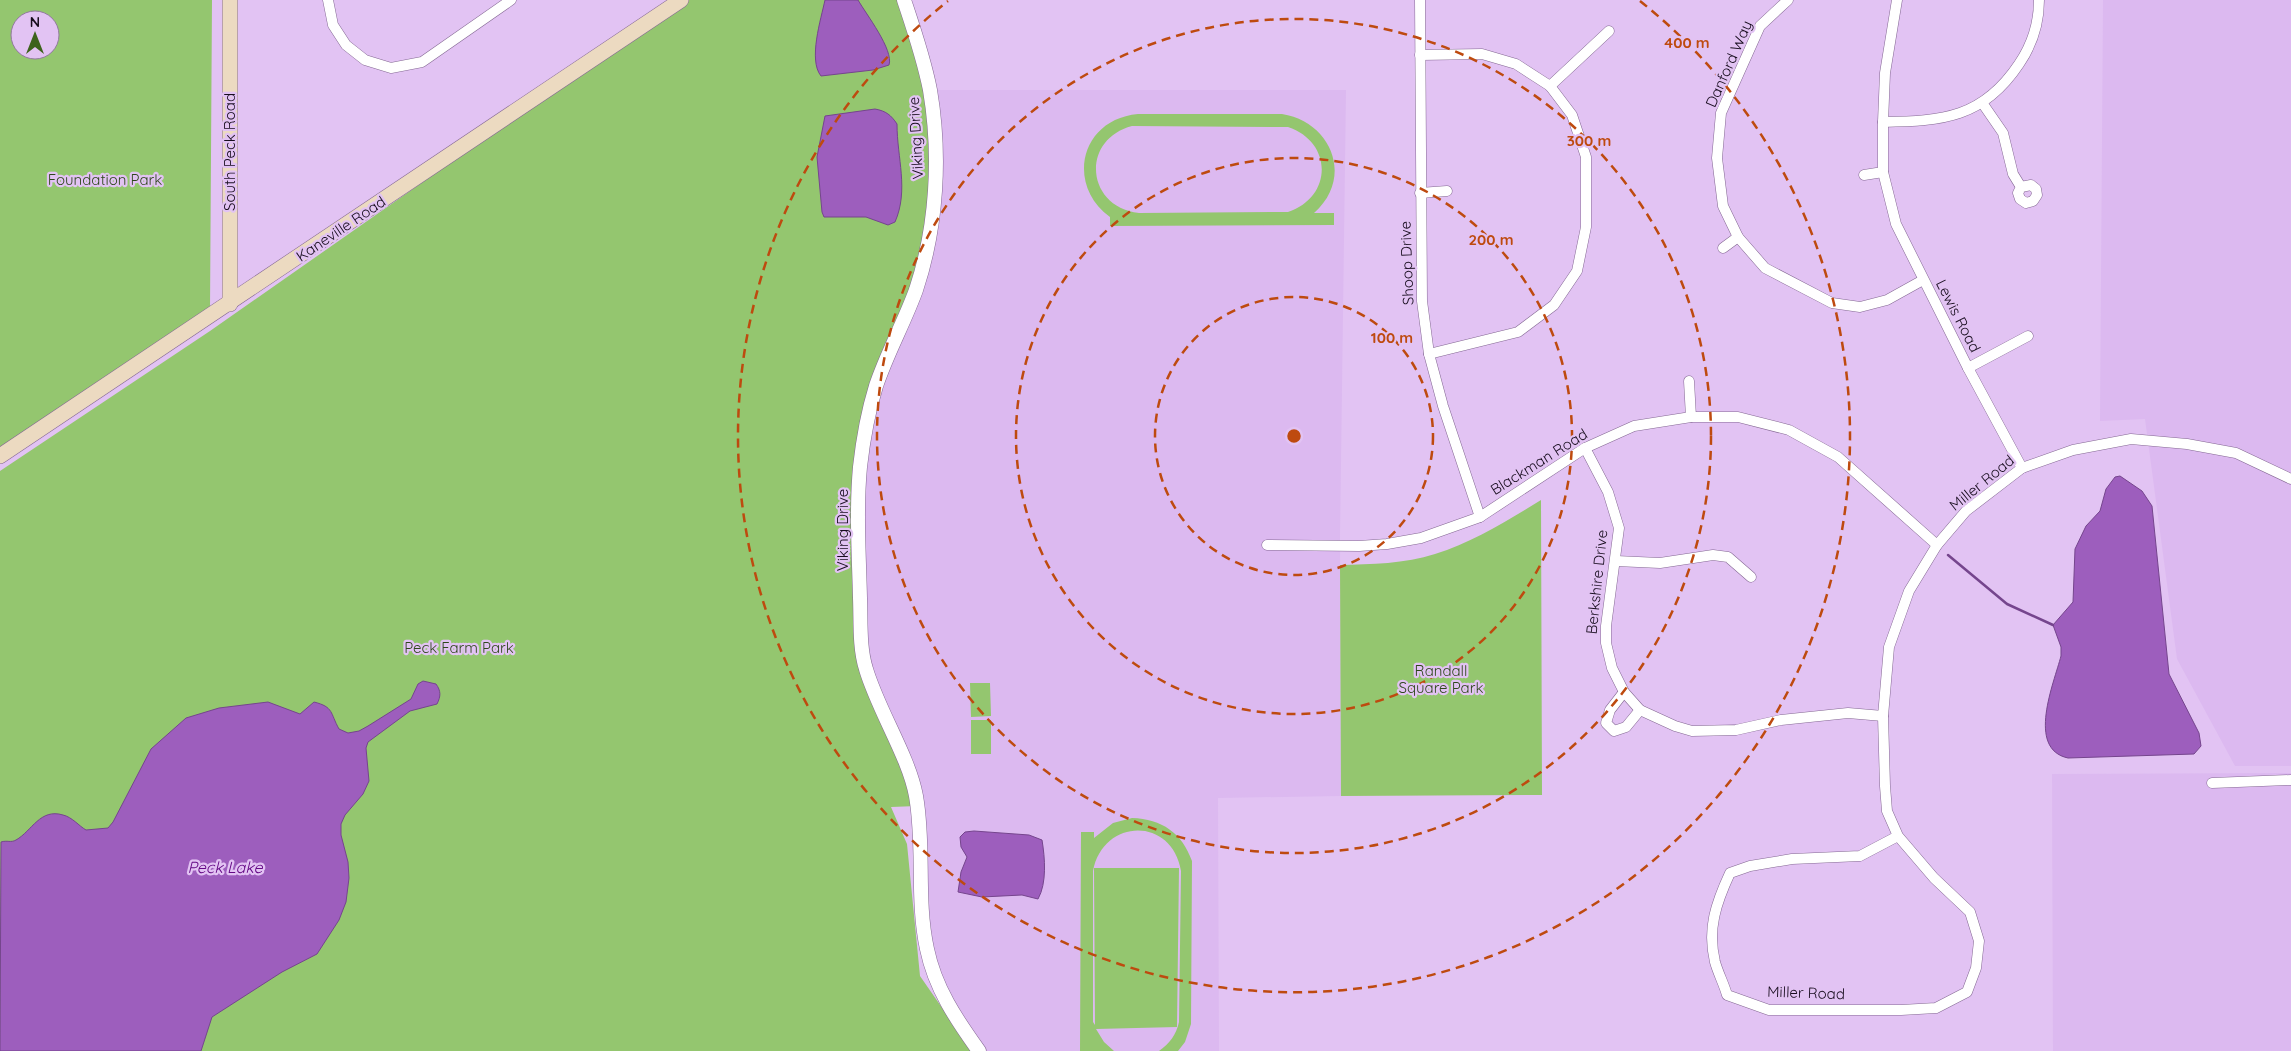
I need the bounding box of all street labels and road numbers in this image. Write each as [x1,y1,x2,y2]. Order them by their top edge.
street label: Danford Way [1701,17,1756,110]
street label: South Peck Road [220,93,239,211]
street label: Viking Drive [904,96,927,180]
street label: Kaneville Road [292,192,389,266]
street label: Shoop Drive [1396,221,1417,306]
street label: Lewis Road [1932,276,1985,355]
street label: Blackman Road [1487,424,1591,499]
street label: Miller Road [1945,451,2018,515]
street label: Viking Drive [833,489,852,571]
street label: Berkshire Drive [1582,529,1611,635]
street label: Miller Road [1767,982,1845,1003]

